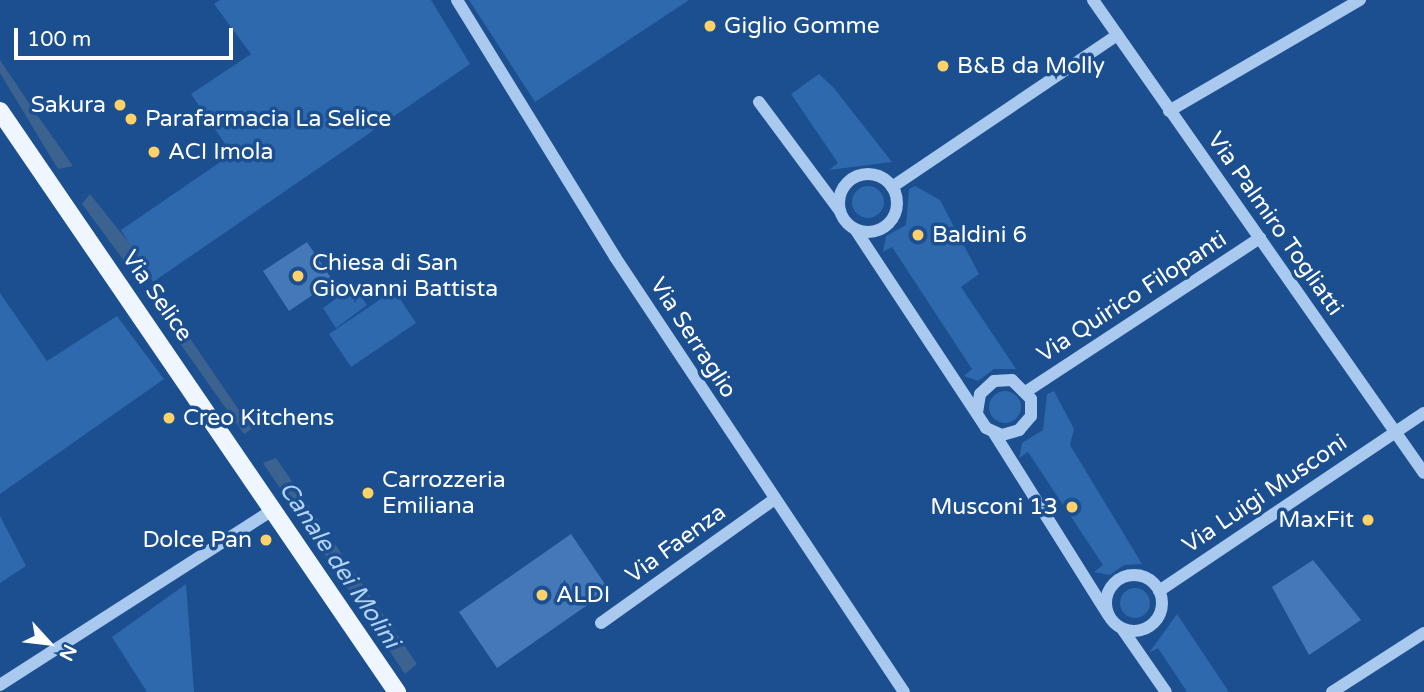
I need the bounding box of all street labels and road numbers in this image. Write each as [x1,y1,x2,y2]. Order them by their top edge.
street label: Via Palmiro Togliatti [1201,127,1349,321]
street label: Via Quirico Filopanti [1032,225,1232,369]
street label: Via Selice [116,245,198,347]
street label: Via Serraglio [644,273,742,403]
street label: Via Luigi Musconi [1178,429,1352,559]
street label: Via Faenza [621,498,731,590]

